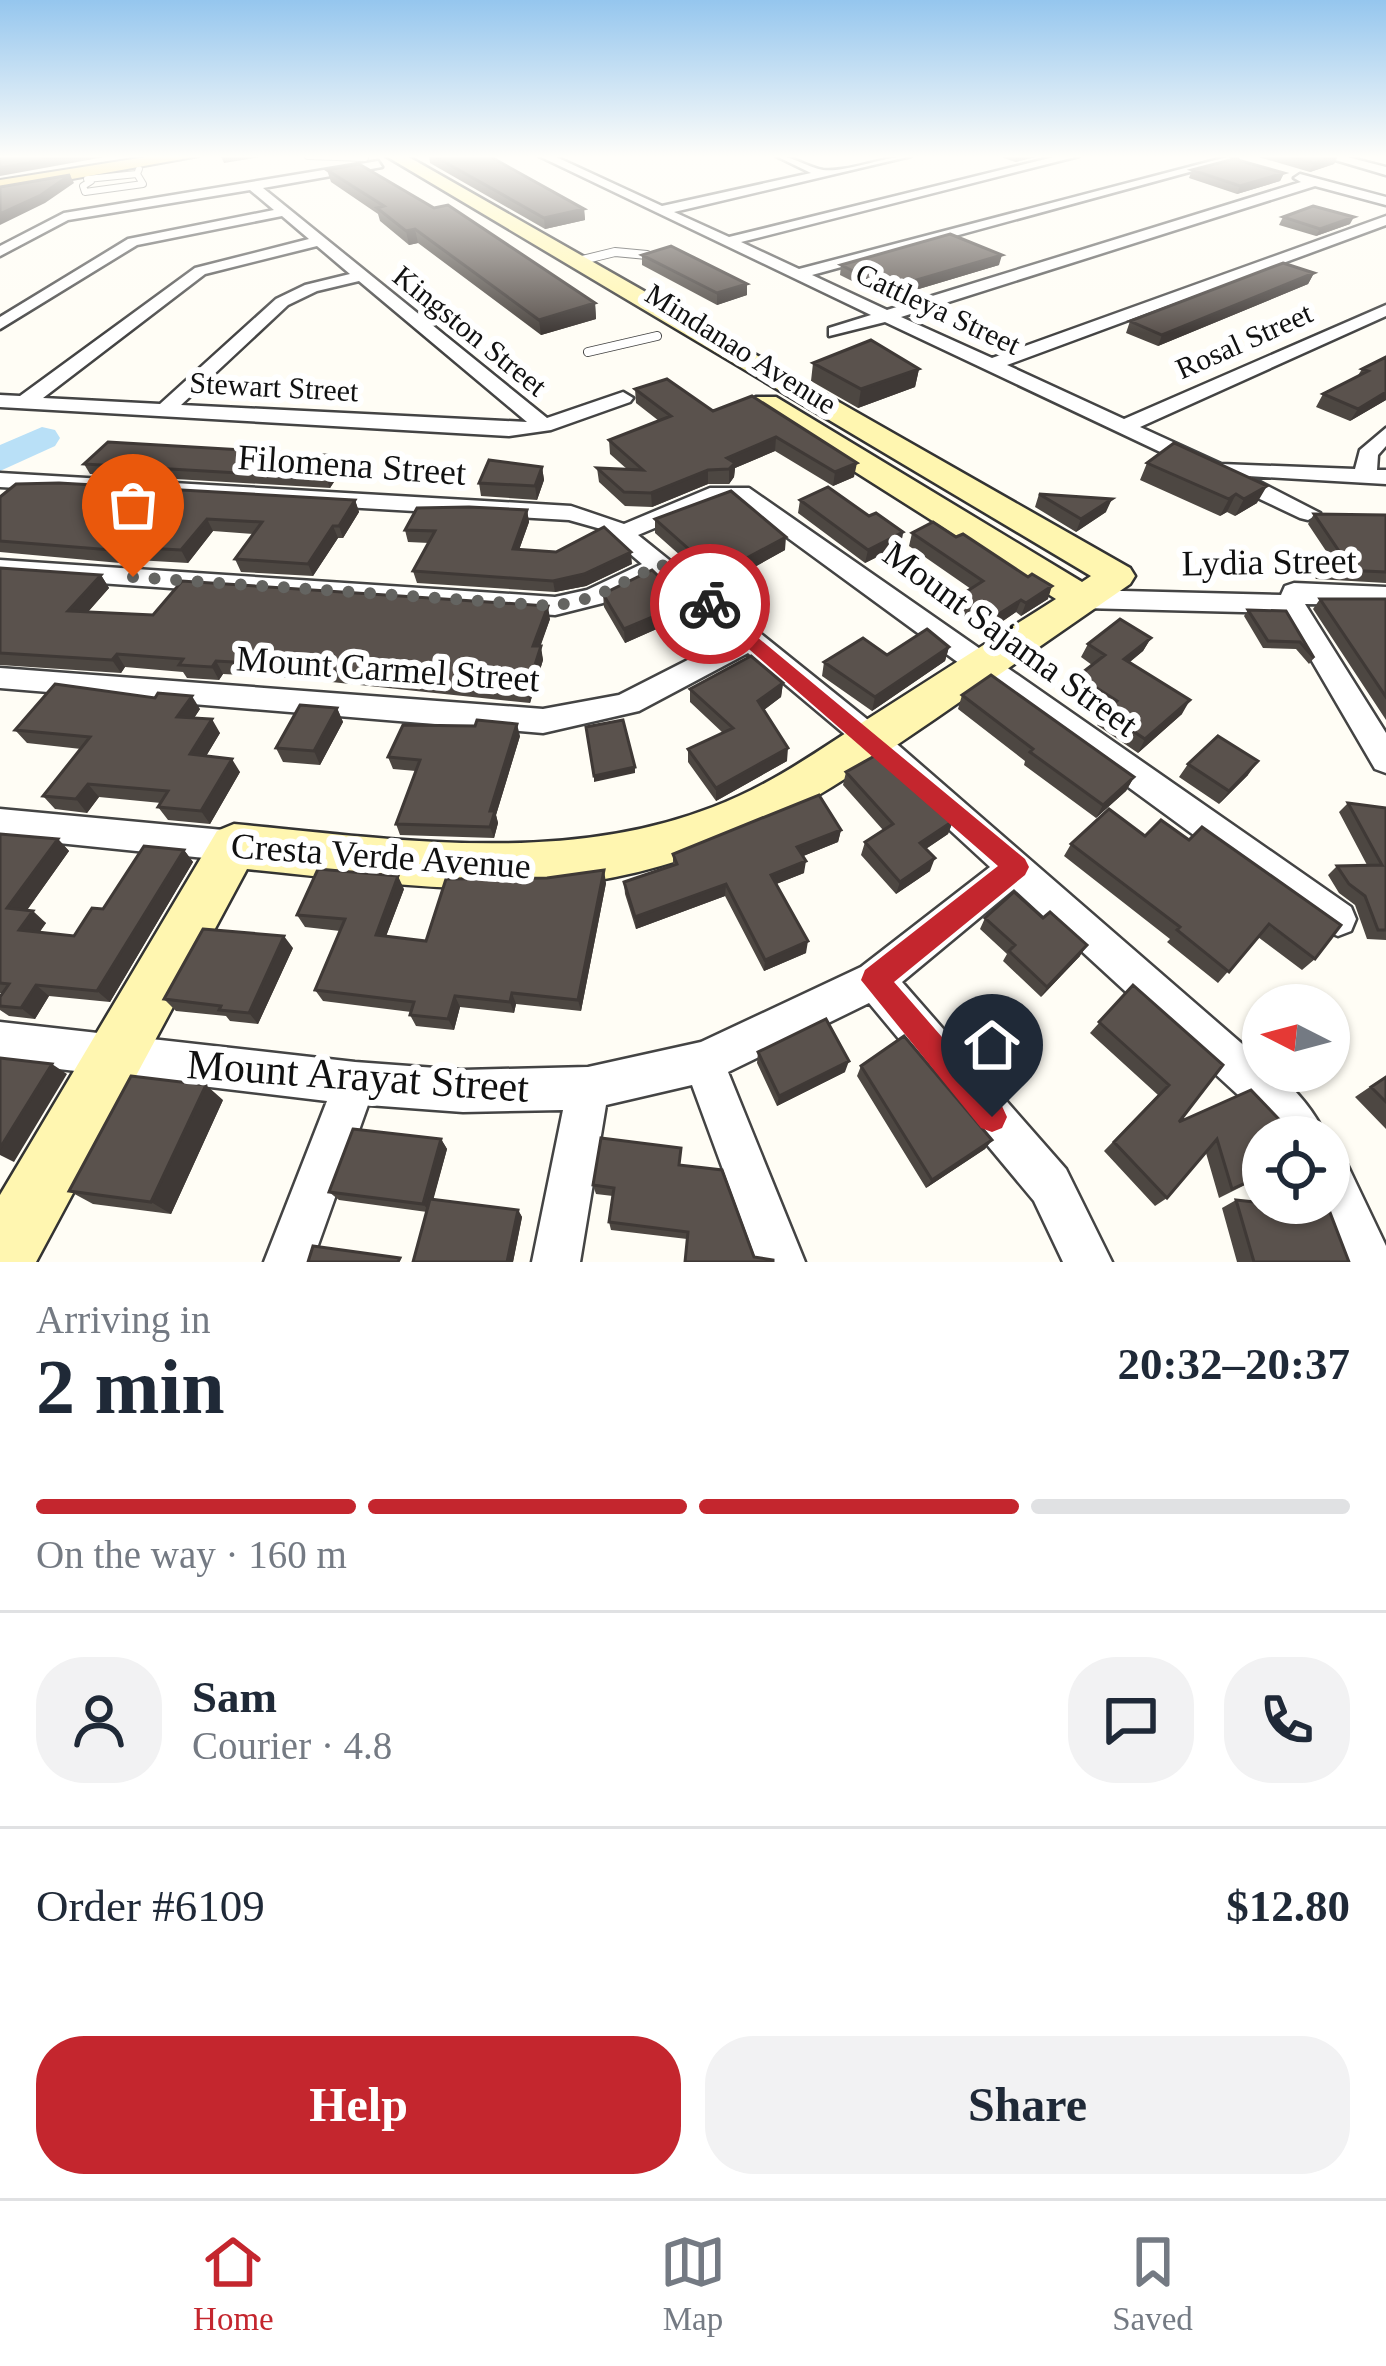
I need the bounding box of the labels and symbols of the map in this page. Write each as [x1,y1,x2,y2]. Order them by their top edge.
street label: Cattleya Street [851,256,1026,361]
street label: Kingston Street [387,259,554,403]
street label: Mindanao Avenue [640,277,843,420]
street label: Rosal Street [1170,296,1318,385]
street label: Stewart Street [189,366,360,407]
street label: Filomena Street [236,437,468,493]
pin [82,454,184,577]
street label: Mount Sajama Street [876,533,1145,744]
street label: Lydia Street [1181,540,1357,584]
courier [650,544,770,664]
street label: Mount Carmel Street [235,638,541,700]
street label: Cresta Verde Avenue [230,826,532,886]
north arrow [1242,984,1350,1092]
pin [941,994,1043,1117]
street label: Mount Arayat Street [185,1041,531,1111]

